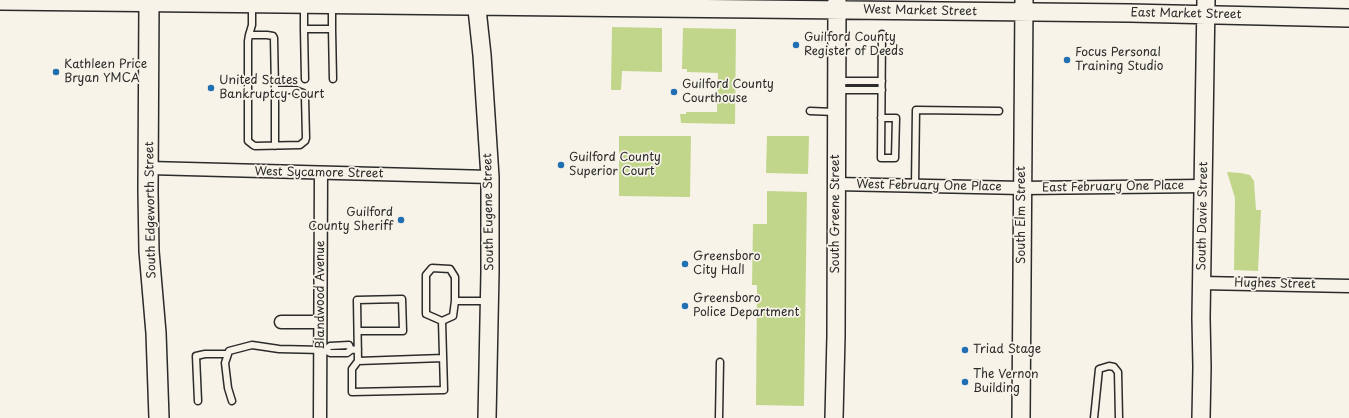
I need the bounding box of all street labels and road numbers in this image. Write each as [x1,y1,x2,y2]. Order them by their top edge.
street label: West Market Street [863,3,977,19]
street label: East Market Street [1131,6,1241,22]
street label: South Edgeworth Street [143,141,159,279]
street label: South Eugene Street [481,153,497,271]
street label: South Greene Street [829,154,843,274]
street label: South Davie Street [1195,161,1211,271]
street label: West Sycamore Street [254,165,384,181]
street label: South Elm Street [1015,166,1029,264]
street label: West February One Place [856,178,1002,194]
street label: East February One Place [1042,179,1184,195]
street label: Blandwood Avenue [314,241,328,349]
street label: Hughes Street [1234,276,1316,292]

